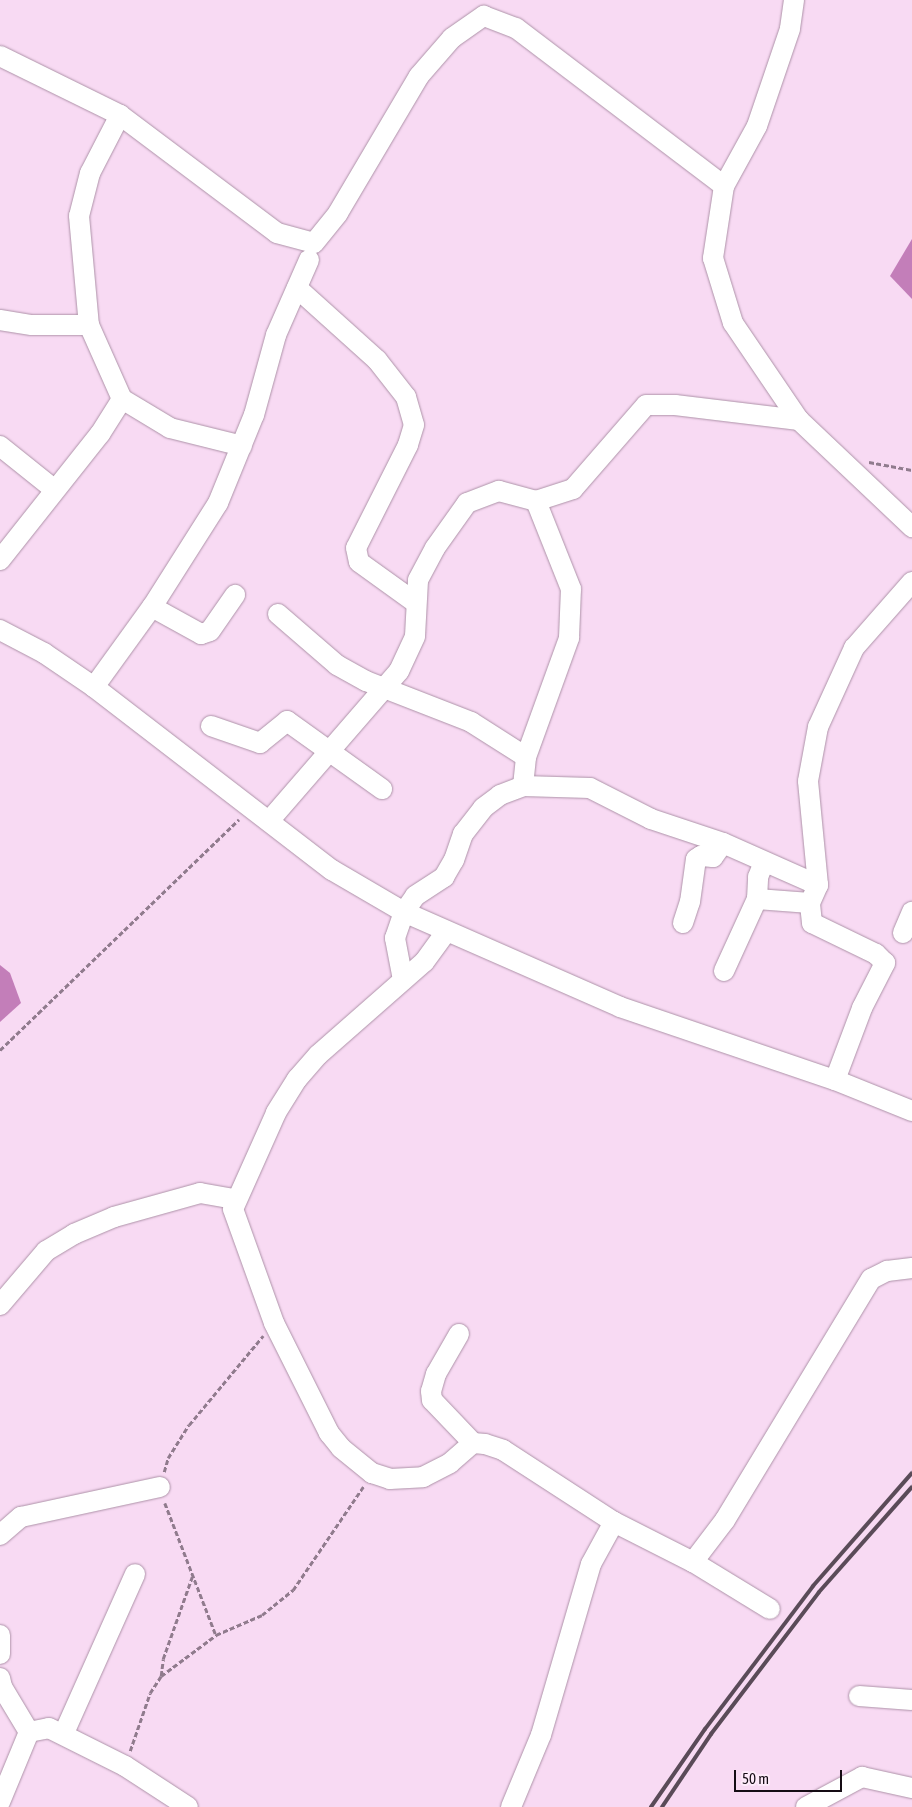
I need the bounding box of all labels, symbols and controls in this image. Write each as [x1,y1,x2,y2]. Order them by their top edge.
scale bar [737,1760,844,1792]
text: 50 m [742,1770,769,1787]

